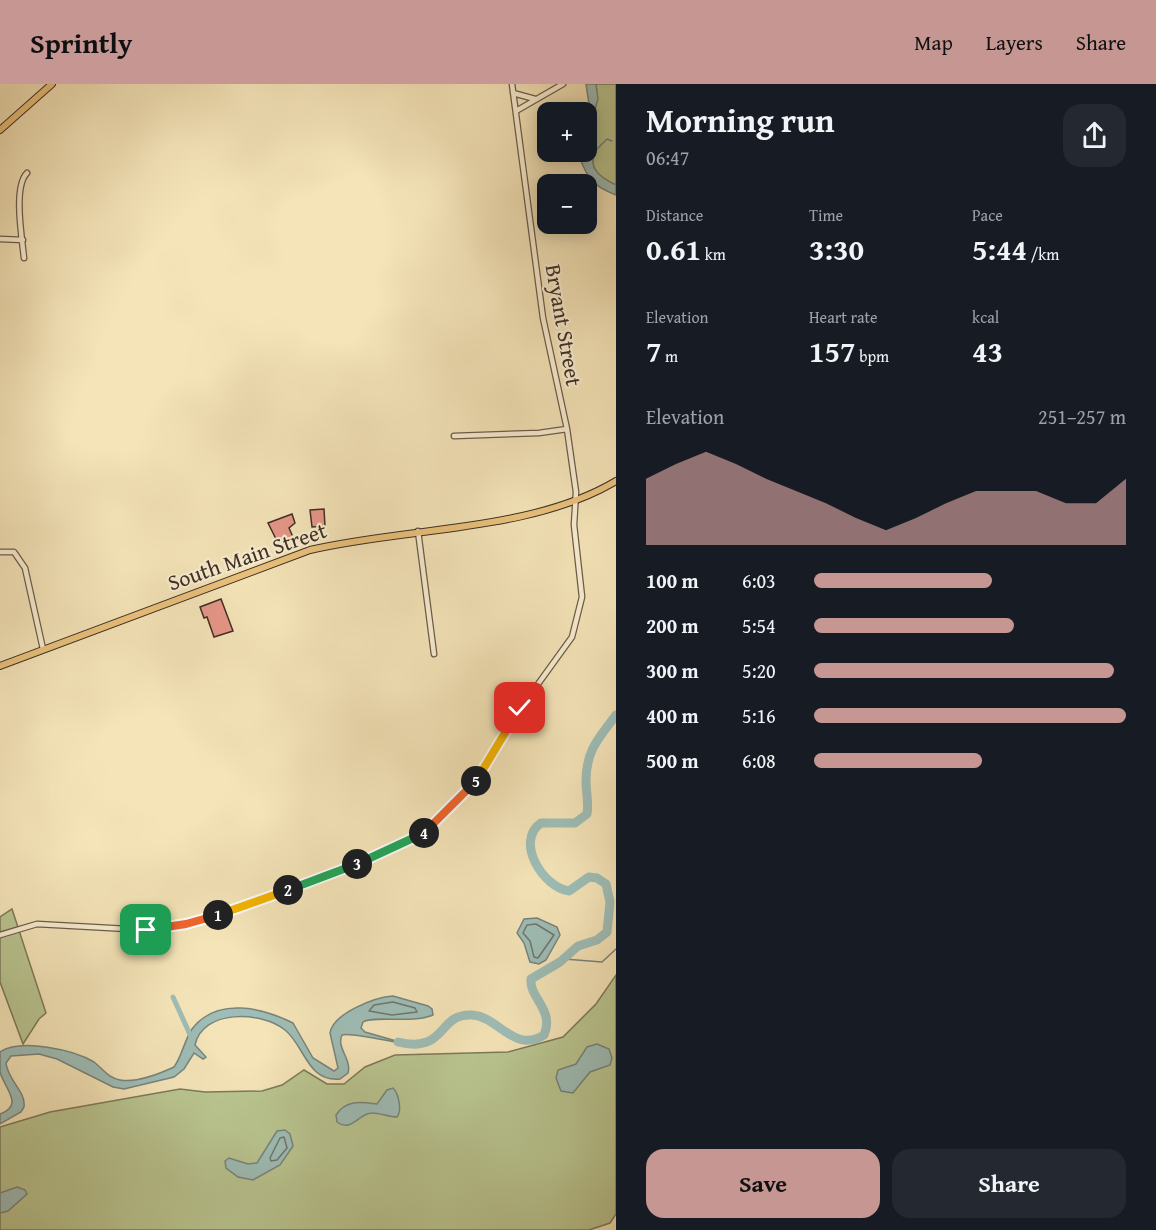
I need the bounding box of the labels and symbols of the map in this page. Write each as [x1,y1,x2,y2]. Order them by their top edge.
street label: Bryant Street [538,262,590,389]
street label: South Main Street [163,514,331,598]
pin [494,682,545,733]
pin: 5 [461,766,491,796]
pin: 4 [409,818,439,848]
pin: 3 [342,849,372,879]
pin: 2 [273,875,303,905]
pin: 1 [203,900,233,930]
pin [120,904,171,955]

